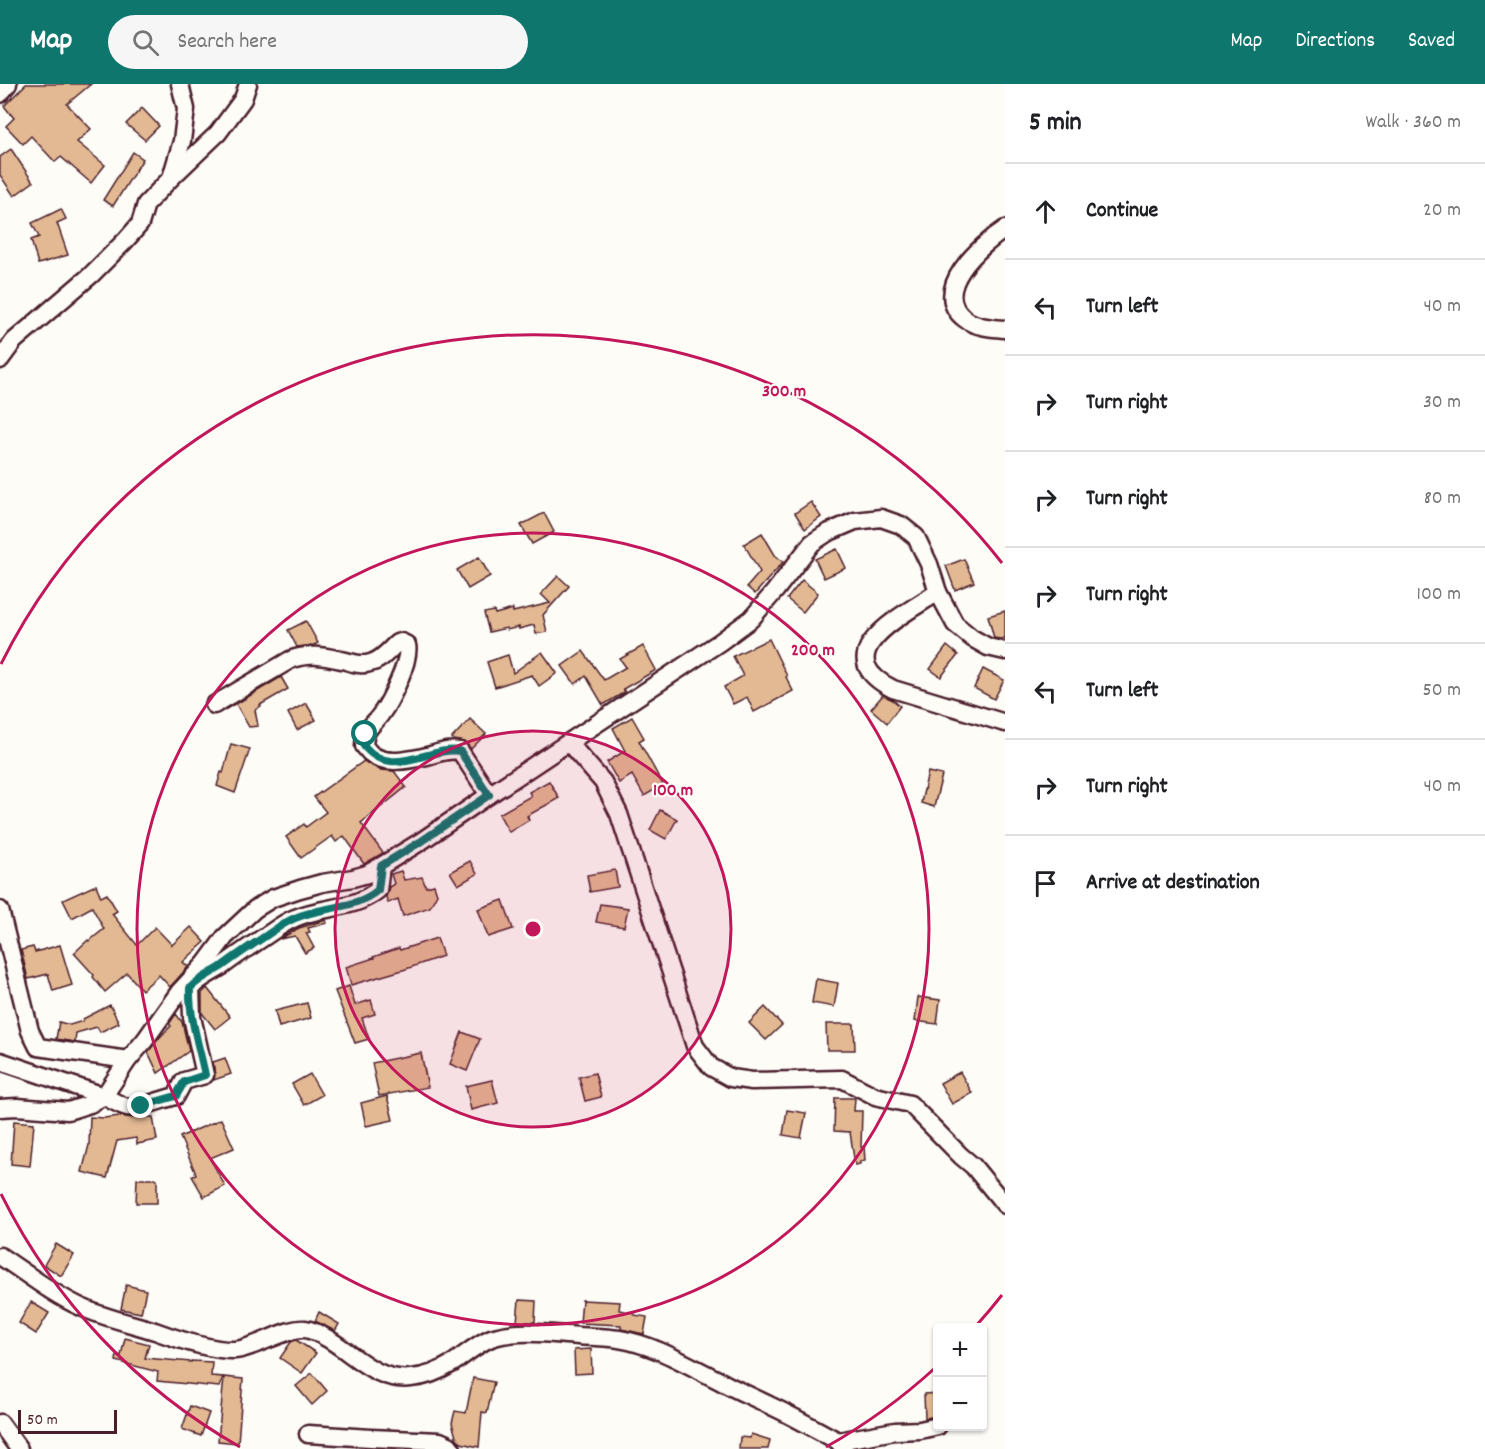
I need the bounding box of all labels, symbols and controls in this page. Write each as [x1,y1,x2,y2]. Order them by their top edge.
search box [108,15,528,69]
text: Map [30,22,72,62]
icon: search [129,26,162,59]
text: Search here [177,27,277,58]
text: Map [1231,27,1262,57]
text: Directions [1295,27,1375,57]
text: Saved [1408,27,1455,57]
text: 5 min [1029,105,1082,142]
text: Walk · 360 m [1366,109,1461,137]
icon: ahead [1029,195,1062,228]
text: Continue [1086,196,1158,227]
text: 20 m [1423,197,1461,225]
icon: left [1029,291,1062,324]
text: Turn left [1086,292,1158,323]
text: 40 m [1423,293,1461,321]
text: 300 m [762,380,806,405]
icon: right [1029,387,1062,420]
text: Turn right [1086,388,1168,419]
text: 30 m [1423,389,1461,417]
icon: right [1029,483,1062,516]
text: Turn right [1086,484,1168,515]
text: 80 m [1424,485,1461,513]
icon: right [1029,579,1062,612]
text: Turn right [1086,580,1168,611]
text: 100 m [1417,581,1461,609]
text: 200 m [791,639,835,664]
icon: left [1029,675,1062,708]
text: Turn left [1086,676,1158,707]
text: 50 m [1423,677,1461,705]
route start [351,720,377,746]
icon: right [1029,771,1062,804]
text: Turn right [1086,772,1168,803]
text: 40 m [1423,773,1461,801]
text: 100 m [653,779,693,804]
icon: arrive [1029,867,1062,900]
text: Arrive at destination [1086,868,1260,899]
centre of rings [523,919,543,939]
route end [127,1092,153,1118]
map controls [933,1323,987,1431]
button: + [933,1323,987,1377]
button: − [933,1377,987,1431]
scale bar [18,1407,117,1434]
text: 50 m [27,1409,58,1432]

